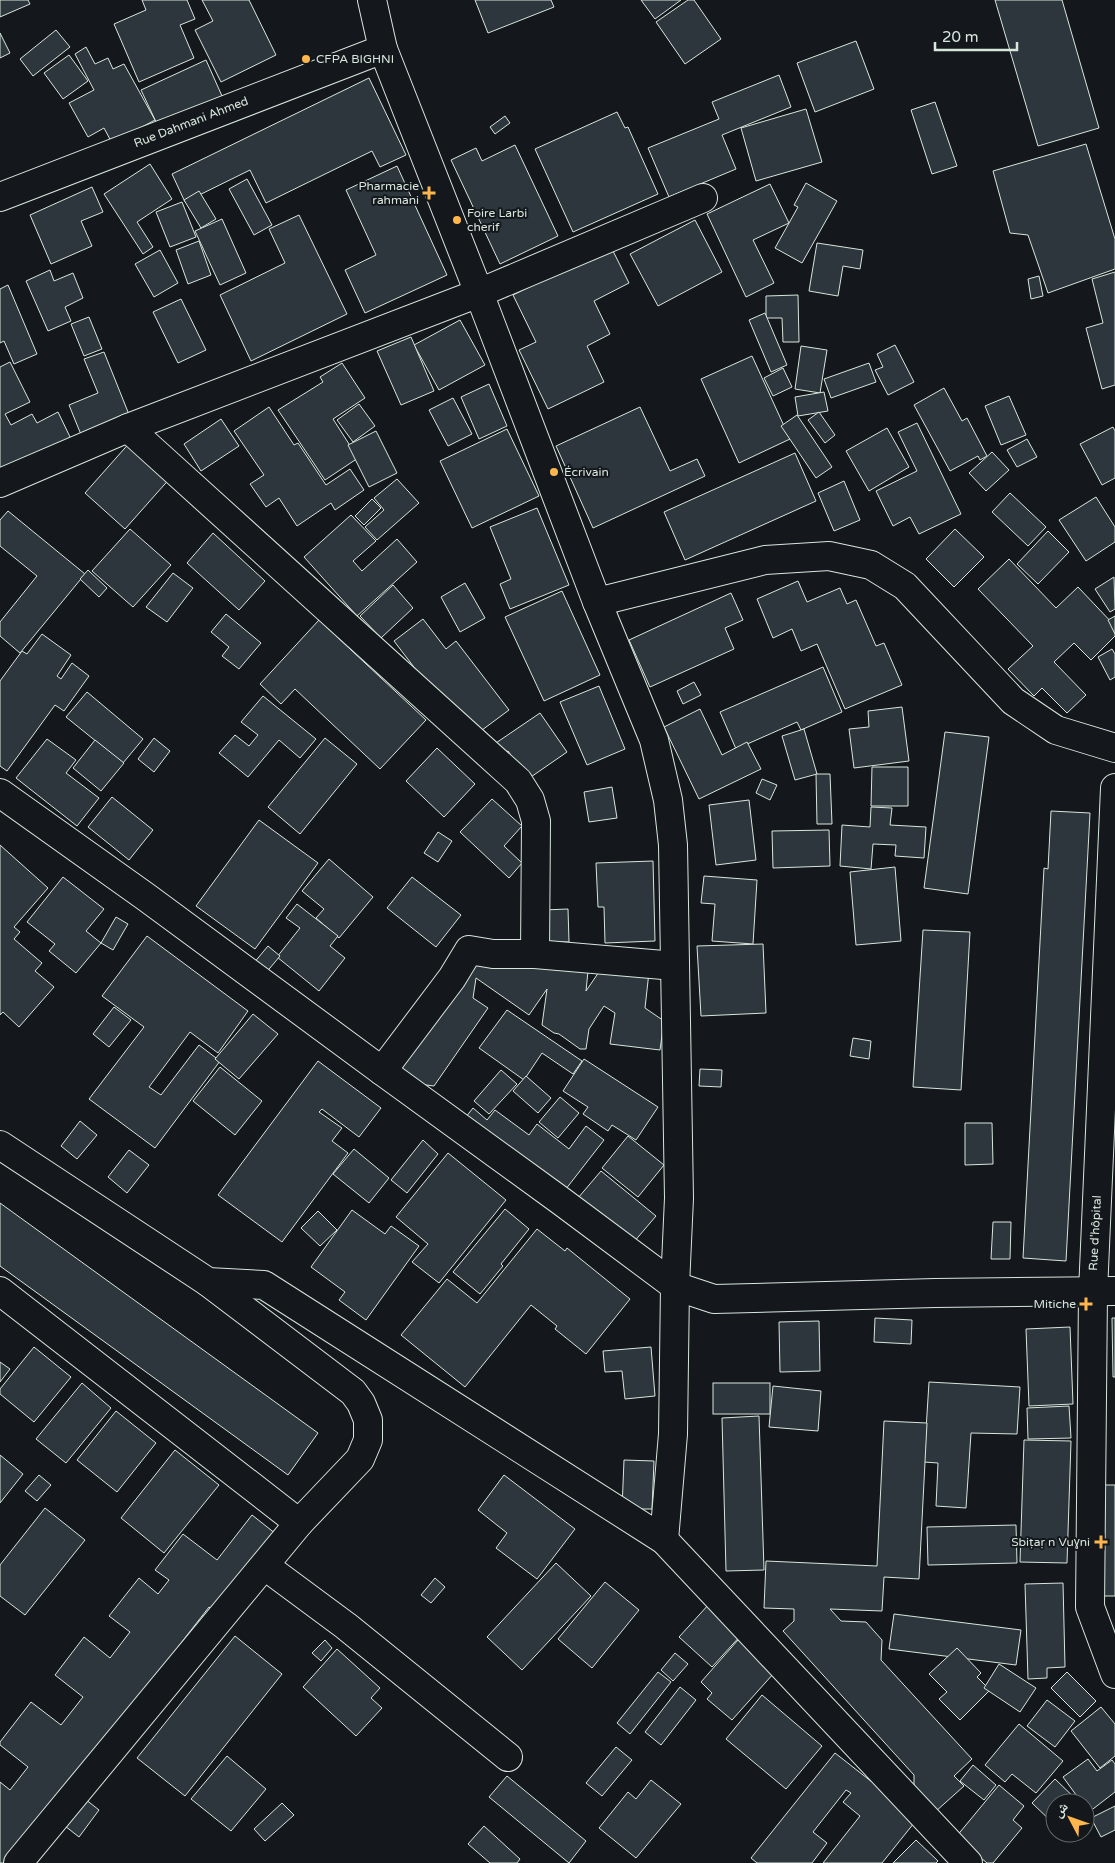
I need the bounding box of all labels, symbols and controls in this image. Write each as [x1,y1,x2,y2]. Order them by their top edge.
scale bar [935,20,1018,52]
text: 20 m [942,28,979,46]
place label: CFPA BIGHNI [316,52,394,66]
marker: CFPA BIGHNI [300,53,312,65]
street label: Rue Dahmani Ahmed [132,94,250,150]
place label: Pharmacie rahmani [358,179,419,207]
marker: Pharmacie rahmani [423,187,435,199]
place label: Foire Larbi cherif [467,206,527,234]
marker: Foire Larbi cherif [451,214,463,226]
place label: Écrivain [564,465,609,479]
marker: Écrivain [548,466,560,478]
street label: Rue d'hôpital [1086,1195,1104,1271]
place label: Mitiche [1033,1297,1076,1311]
marker: Mitiche [1080,1298,1092,1310]
place label: Sbiṭaṛ n Vuɣni [1011,1535,1090,1549]
marker: Sbiṭaṛ n Vuɣni [1094,1535,1108,1549]
north arrow [1045,1793,1095,1843]
text: ش [1049,1799,1072,1821]

